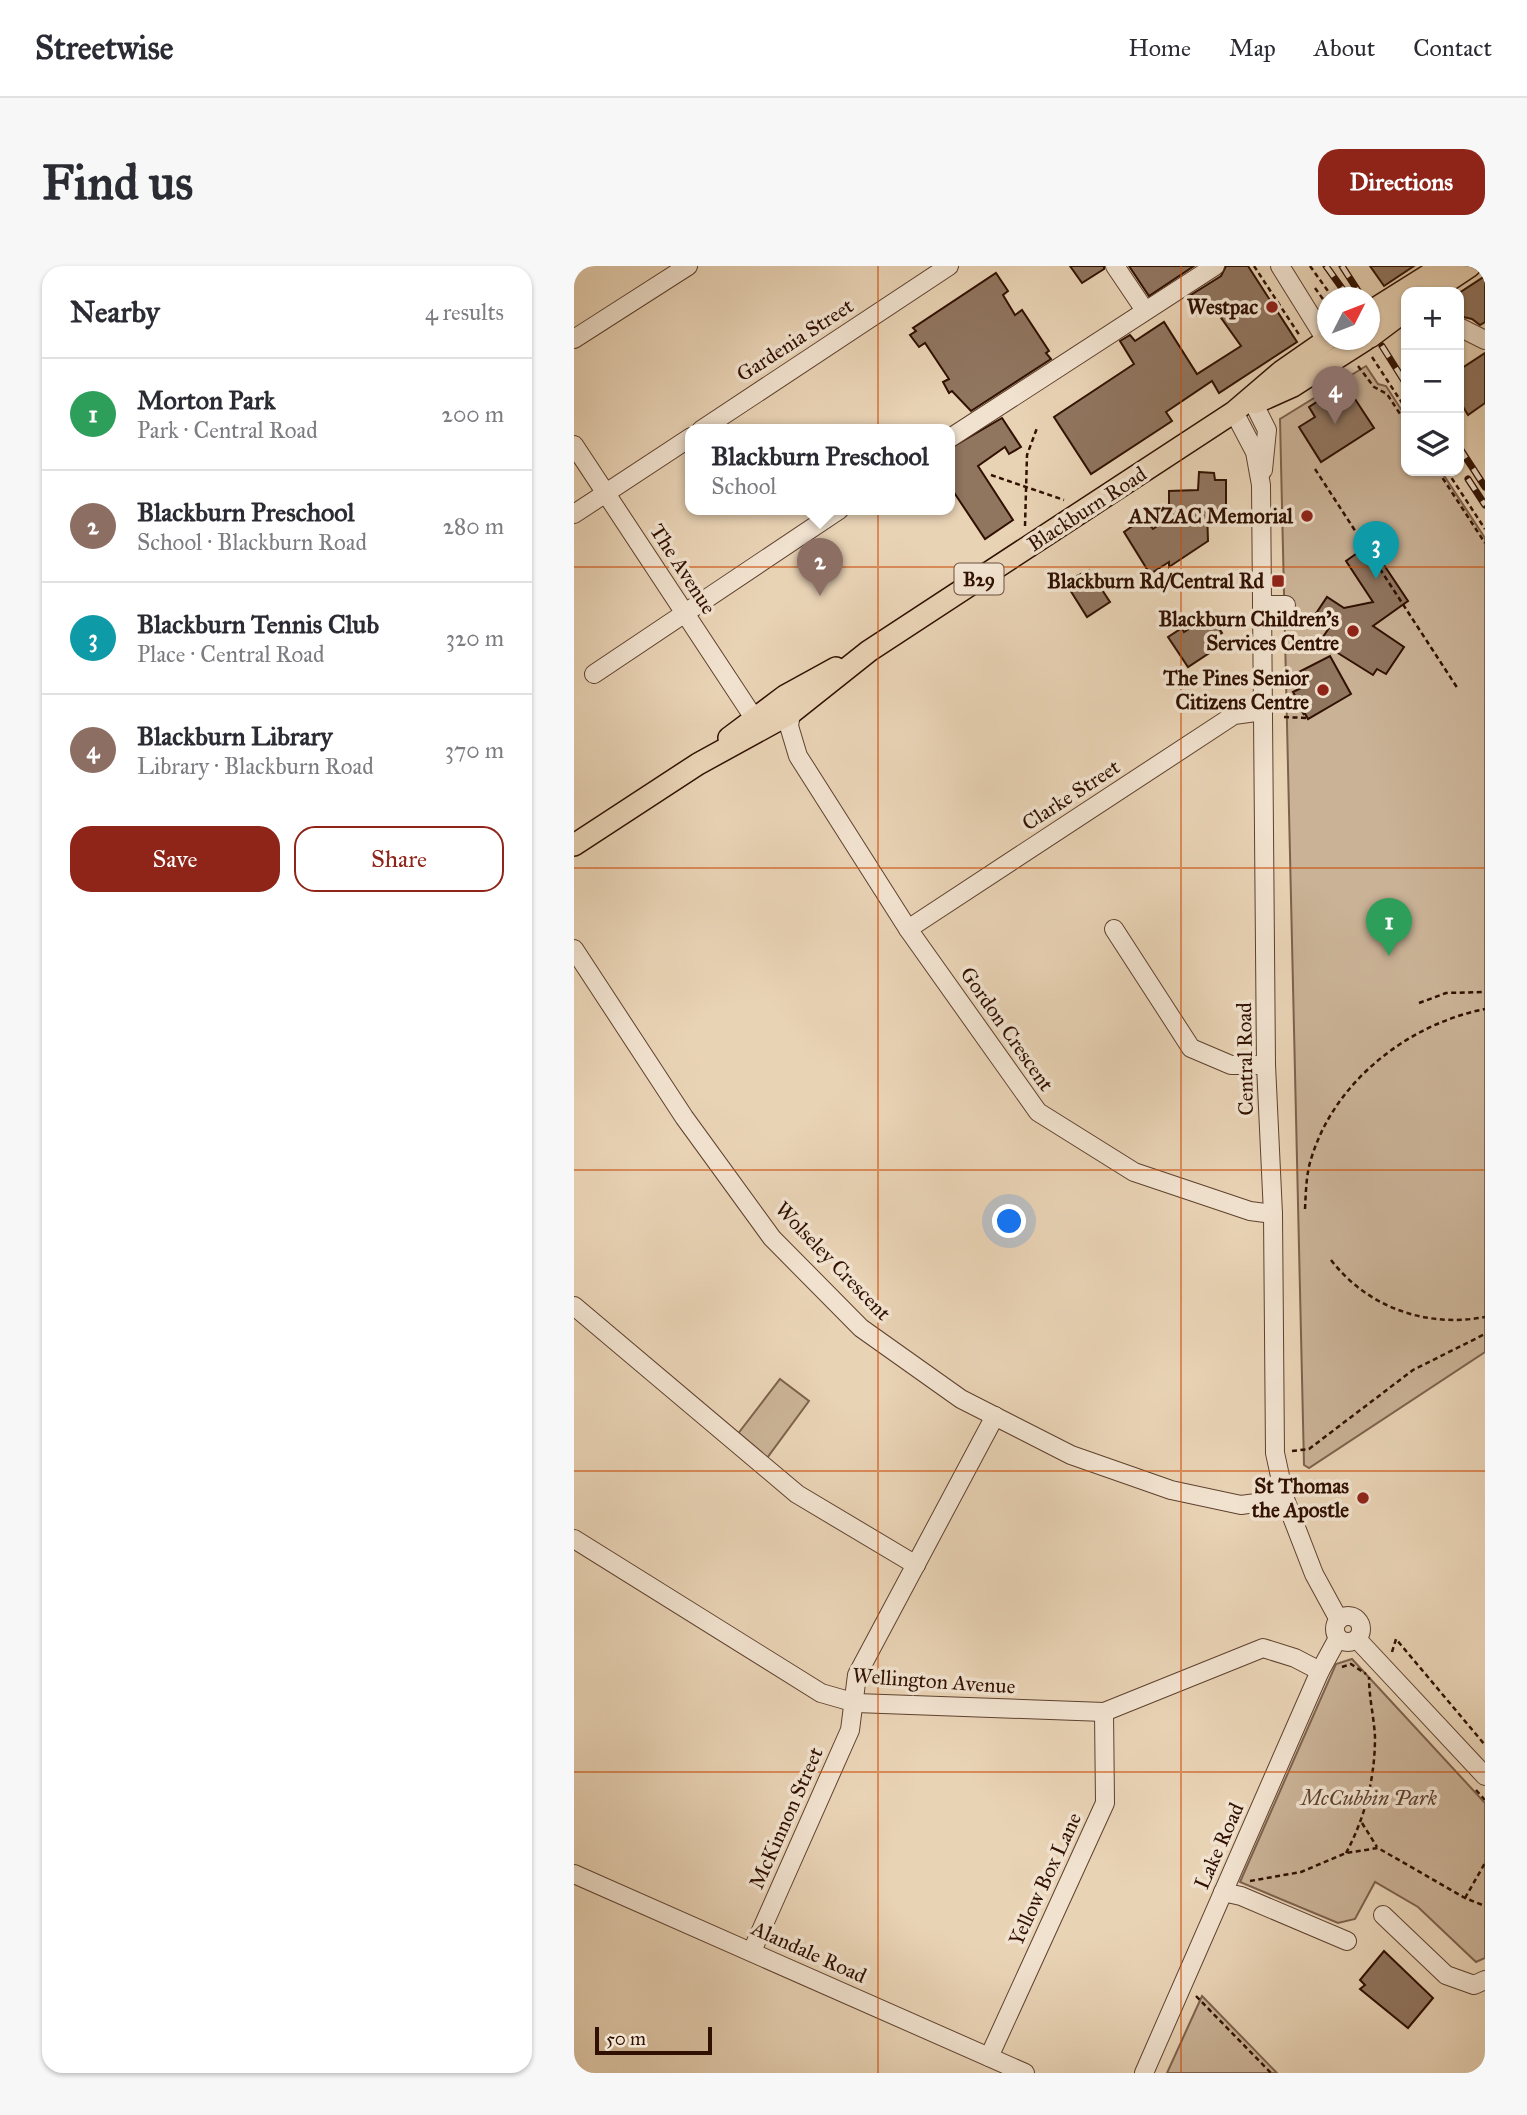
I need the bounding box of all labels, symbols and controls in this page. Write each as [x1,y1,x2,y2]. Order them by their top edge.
text: Streetwise [35,28,173,68]
text: Home [1128,33,1191,63]
text: Map [1229,33,1276,63]
text: About [1314,33,1375,63]
text: Contact [1413,33,1492,63]
button: Directions [1318,149,1485,215]
text: Find us [42,153,193,212]
north arrow [1317,287,1380,350]
map controls [1401,287,1464,476]
button: + [1401,287,1464,350]
street label: Gardenia Street [732,292,859,387]
text: Nearby [70,294,160,330]
place label: Westpac [1187,294,1258,320]
text: 4 results [425,298,504,326]
marker: Westpac [1264,299,1280,315]
button: − [1401,350,1464,413]
pin: 4 [1312,366,1358,424]
text: Morton Park [137,384,276,416]
text: 1 [88,400,98,428]
text: 200 m [442,400,504,428]
button: layers [1401,413,1464,476]
text: Park · Central Road [137,416,318,444]
popup [685,424,955,515]
text: Blackburn Preschool [711,440,929,472]
street label: Blackburn Road [1023,461,1152,557]
text: School [711,472,777,500]
text: Blackburn Preschool [137,496,355,528]
place label: ANZAC Memorial [1127,503,1294,529]
marker: ANZAC Memorial [1299,508,1315,524]
text: 2 [87,512,99,540]
text: 280 m [443,512,504,540]
street label: The Avenue [644,519,722,619]
pin: 3 [1353,521,1399,579]
text: School · Blackburn Road [137,528,367,556]
pin: 2 [797,538,843,596]
road number: B29 [954,564,1004,594]
place label: Blackburn Rd/Central Rd [1047,568,1264,594]
marker: Blackburn Rd/Central Rd [1270,573,1286,589]
place label: Blackburn Children's Services Centre [1158,606,1339,656]
text: Blackburn Tennis Club [137,608,379,640]
marker: Blackburn Children's Services Centre [1345,623,1361,639]
text: 3 [88,624,98,652]
text: 320 m [446,624,504,652]
text: Place · Central Road [137,640,325,668]
place label: The Pines Senior Citizens Centre [1162,665,1310,715]
marker: The Pines Senior Citizens Centre [1315,682,1331,698]
text: Blackburn Library [137,720,332,752]
text: 4 [87,736,99,764]
text: 370 m [445,736,504,764]
text: Library · Blackburn Road [137,752,374,780]
street label: Clarke Street [1017,753,1125,836]
button: Save [70,826,280,892]
button: Share [294,826,504,892]
pin: 1 [1366,898,1412,956]
street label: Gordon Crescent [955,962,1060,1097]
street label: Central Road [1231,1002,1259,1116]
street label: Wolseley Crescent [770,1196,897,1326]
your location [992,1204,1026,1238]
place label: St Thomas the Apostle [1251,1473,1349,1523]
marker: St Thomas the Apostle [1355,1490,1371,1506]
street label: Wellington Avenue [852,1662,1017,1700]
street label: McKinnon Street [743,1743,829,1893]
park label: McCubbin Park [1299,1785,1438,1811]
street label: Lake Road [1188,1798,1250,1893]
street label: Yellow Box Lane [1003,1808,1087,1950]
street label: Alandale Road [747,1915,871,1989]
scale bar [595,2024,712,2056]
text: 50 m [606,2027,646,2050]

